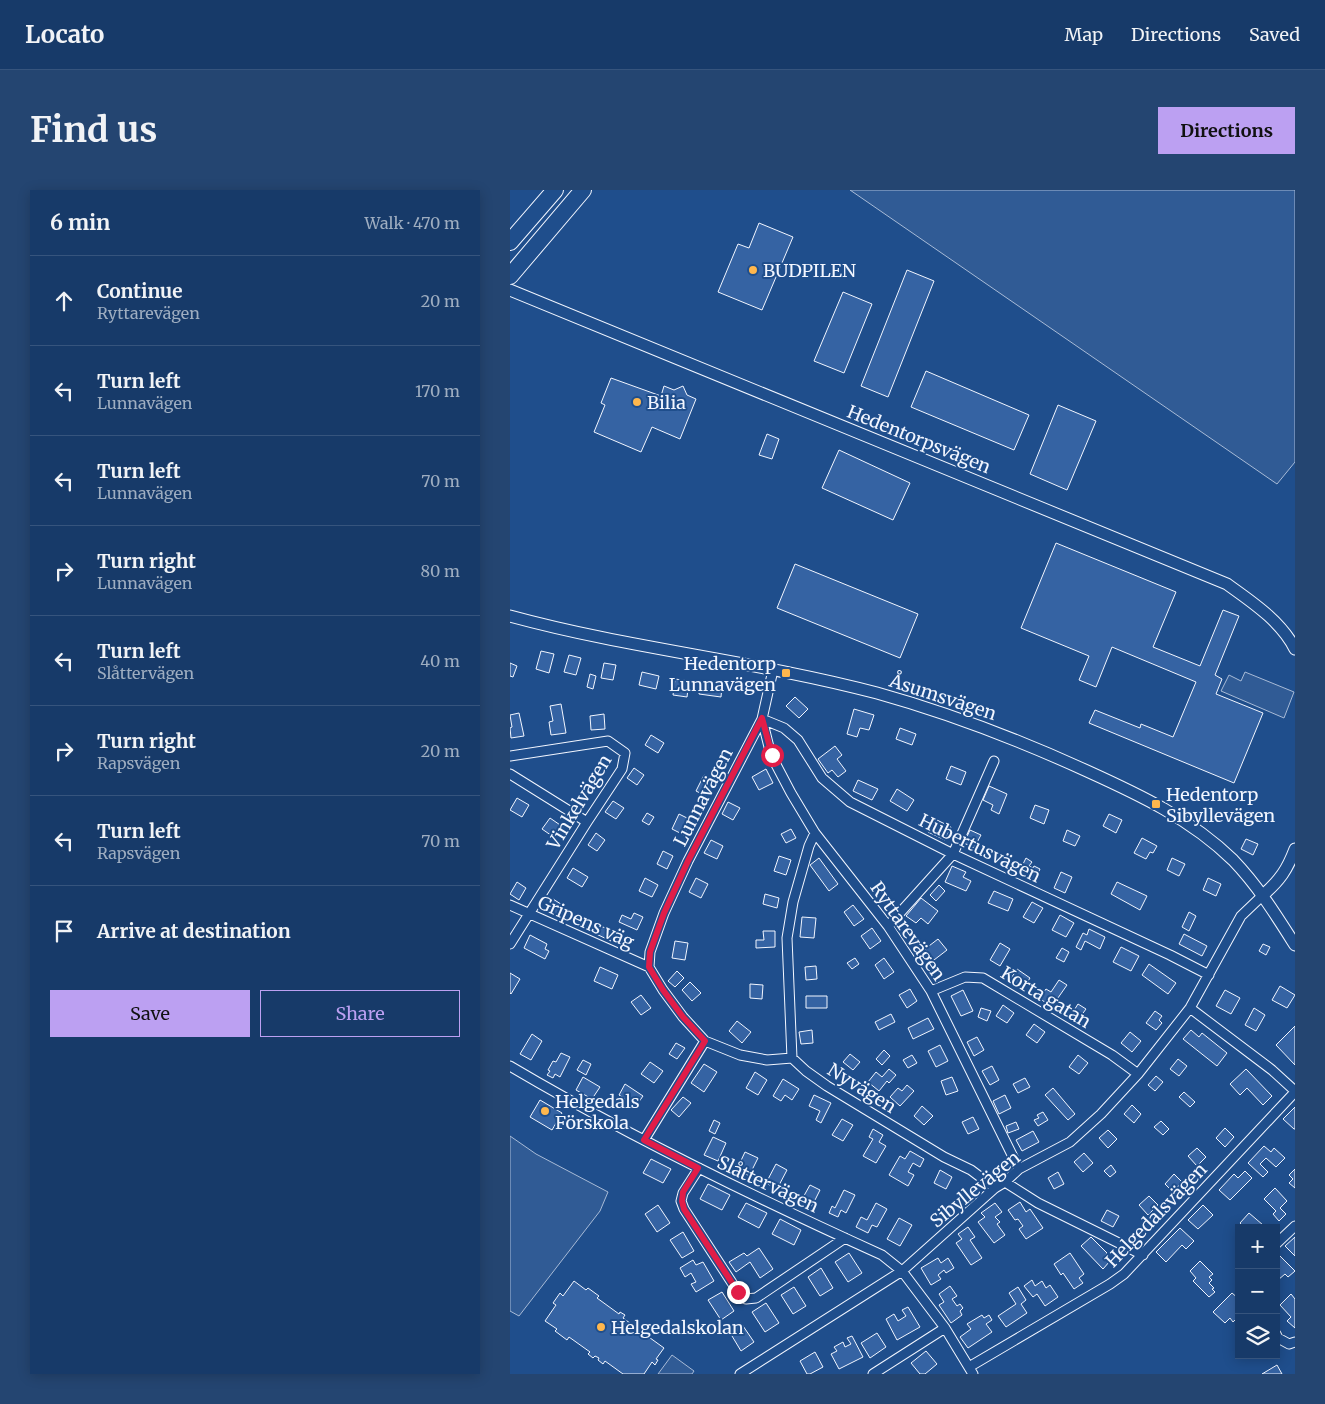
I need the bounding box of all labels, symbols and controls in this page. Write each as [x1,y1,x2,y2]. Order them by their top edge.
text: Locato [25,19,104,50]
text: Map [1065,23,1103,46]
text: Directions [1131,23,1221,46]
text: Saved [1249,23,1300,46]
button: Directions [1158,107,1295,154]
text: Find us [30,108,157,152]
text: 6 min [50,209,110,236]
text: Walk · 470 m [365,213,460,233]
place label: BUDPILEN [763,259,856,282]
marker: BUDPILEN [747,264,759,276]
text: Continue [97,279,183,303]
icon: ahead [50,287,78,315]
text: 20 m [421,291,460,311]
text: Ryttarevägen [97,303,200,323]
text: Turn left [97,369,181,393]
icon: left [50,377,78,405]
text: 170 m [415,381,460,401]
place label: Bilia [647,391,686,414]
text: Lunnavägen [97,393,192,413]
marker: Bilia [631,396,643,408]
street label: Hedentorpsvägen [844,400,994,478]
text: Turn left [97,459,181,483]
icon: left [50,467,78,495]
text: 70 m [421,471,460,491]
text: Lunnavägen [97,483,192,503]
text: Turn right [97,549,196,573]
icon: right [50,557,78,585]
text: 80 m [421,561,460,581]
text: Lunnavägen [97,573,192,593]
text: Turn left [97,639,181,663]
icon: left [50,647,78,675]
text: 40 m [420,651,460,671]
place label: Hedentorp Lunnavägen [669,652,776,696]
text: Slåttervägen [97,663,194,683]
marker: Hedentorp Lunnavägen [780,667,792,679]
street label: Åsumsvägen [886,669,999,725]
text: Turn right [97,729,196,753]
icon: right [50,737,78,765]
text: 20 m [421,741,460,761]
street label: Lunnavägen [668,744,738,850]
route start [761,744,784,767]
street label: Vinkelvägen [541,750,616,855]
text: Rapsvägen [97,753,180,773]
place label: Hedentorp Sibyllevägen [1166,783,1275,827]
marker: Hedentorp Sibyllevägen [1150,798,1162,810]
street label: Hubertusvägen [915,809,1045,887]
text: Turn left [97,819,181,843]
icon: left [50,827,78,855]
text: 70 m [421,831,460,851]
text: Rapsvägen [97,843,180,863]
street label: Ryttarevägen [865,877,951,985]
street label: Gripens väg [534,891,638,954]
icon: arrive [50,917,78,945]
text: Arrive at destination [97,919,291,943]
street label: Korta gatan [997,961,1095,1033]
button: Save [50,990,250,1037]
button: Share [260,990,460,1037]
street label: Nyvägen [823,1058,901,1118]
place label: Helgedals Förskola [555,1090,640,1134]
marker: Helgedals Förskola [539,1105,551,1117]
street label: Sibyllevägen [925,1146,1025,1232]
street label: Slåttervägen [714,1151,822,1218]
street label: Helgedalsvägen [1100,1158,1212,1272]
map controls [1235,1224,1280,1359]
button: + [1235,1224,1280,1269]
button: − [1235,1269,1280,1314]
route end [727,1281,750,1304]
button: layers [1235,1314,1280,1359]
place label: Helgedalskolan [611,1316,744,1339]
marker: Helgedalskolan [595,1321,607,1333]

